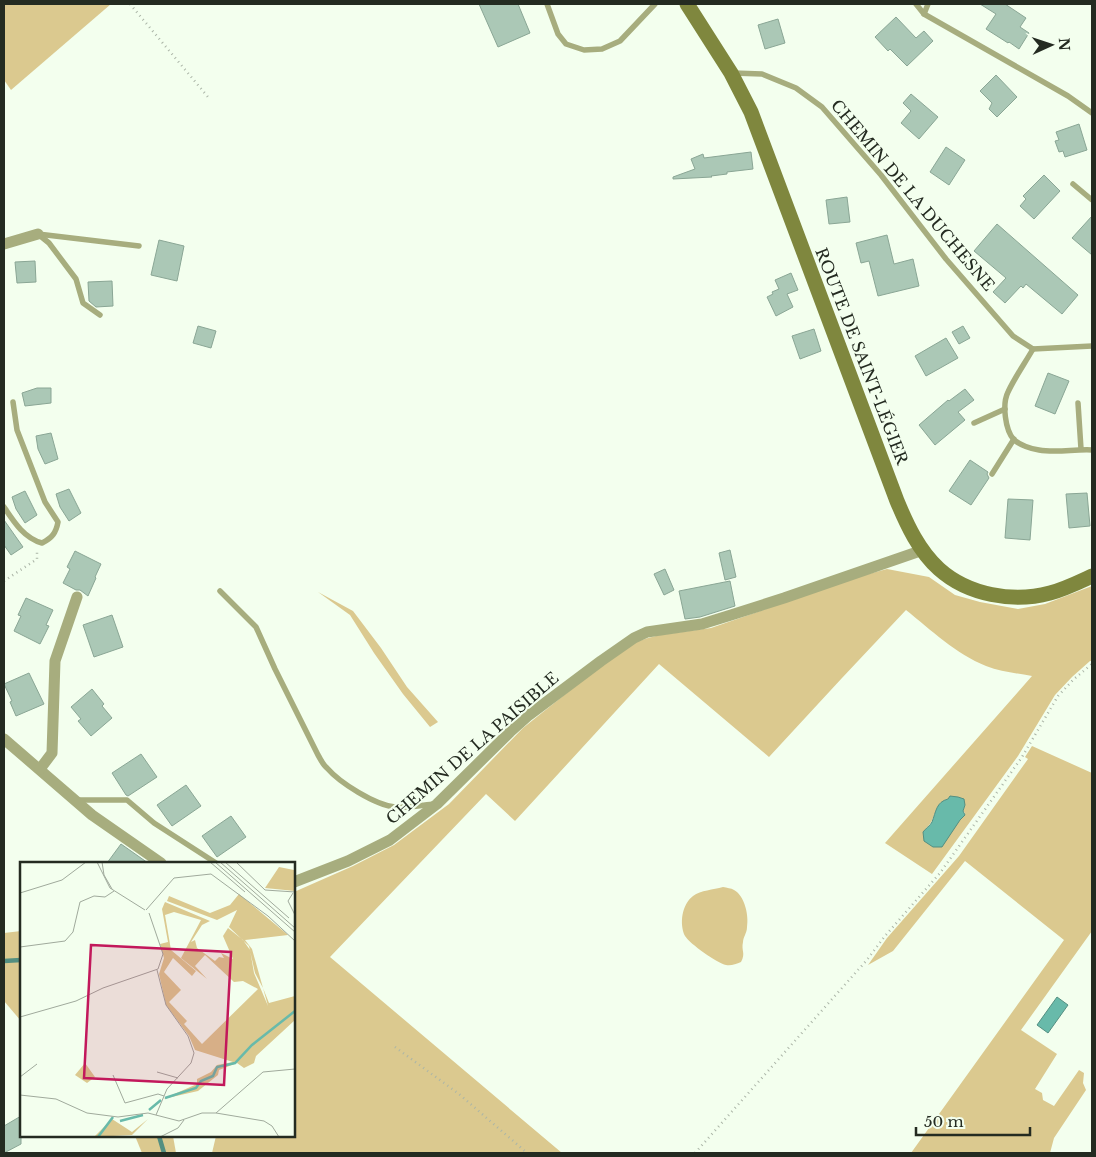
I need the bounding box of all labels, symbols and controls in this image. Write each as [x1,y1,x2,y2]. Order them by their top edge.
north arrow [1026,20,1076,70]
text: N [1055,37,1073,51]
street label: CHEMIN DE LA DUCHESNE [827,95,999,295]
street label: ROUTE DE SAINT-LÉGIER [811,245,913,469]
street label: CHEMIN DE LA PAISIBLE [382,668,562,828]
inset map [20,862,295,1137]
scale bar [916,1104,1030,1136]
text: 50 m [924,1112,964,1131]

